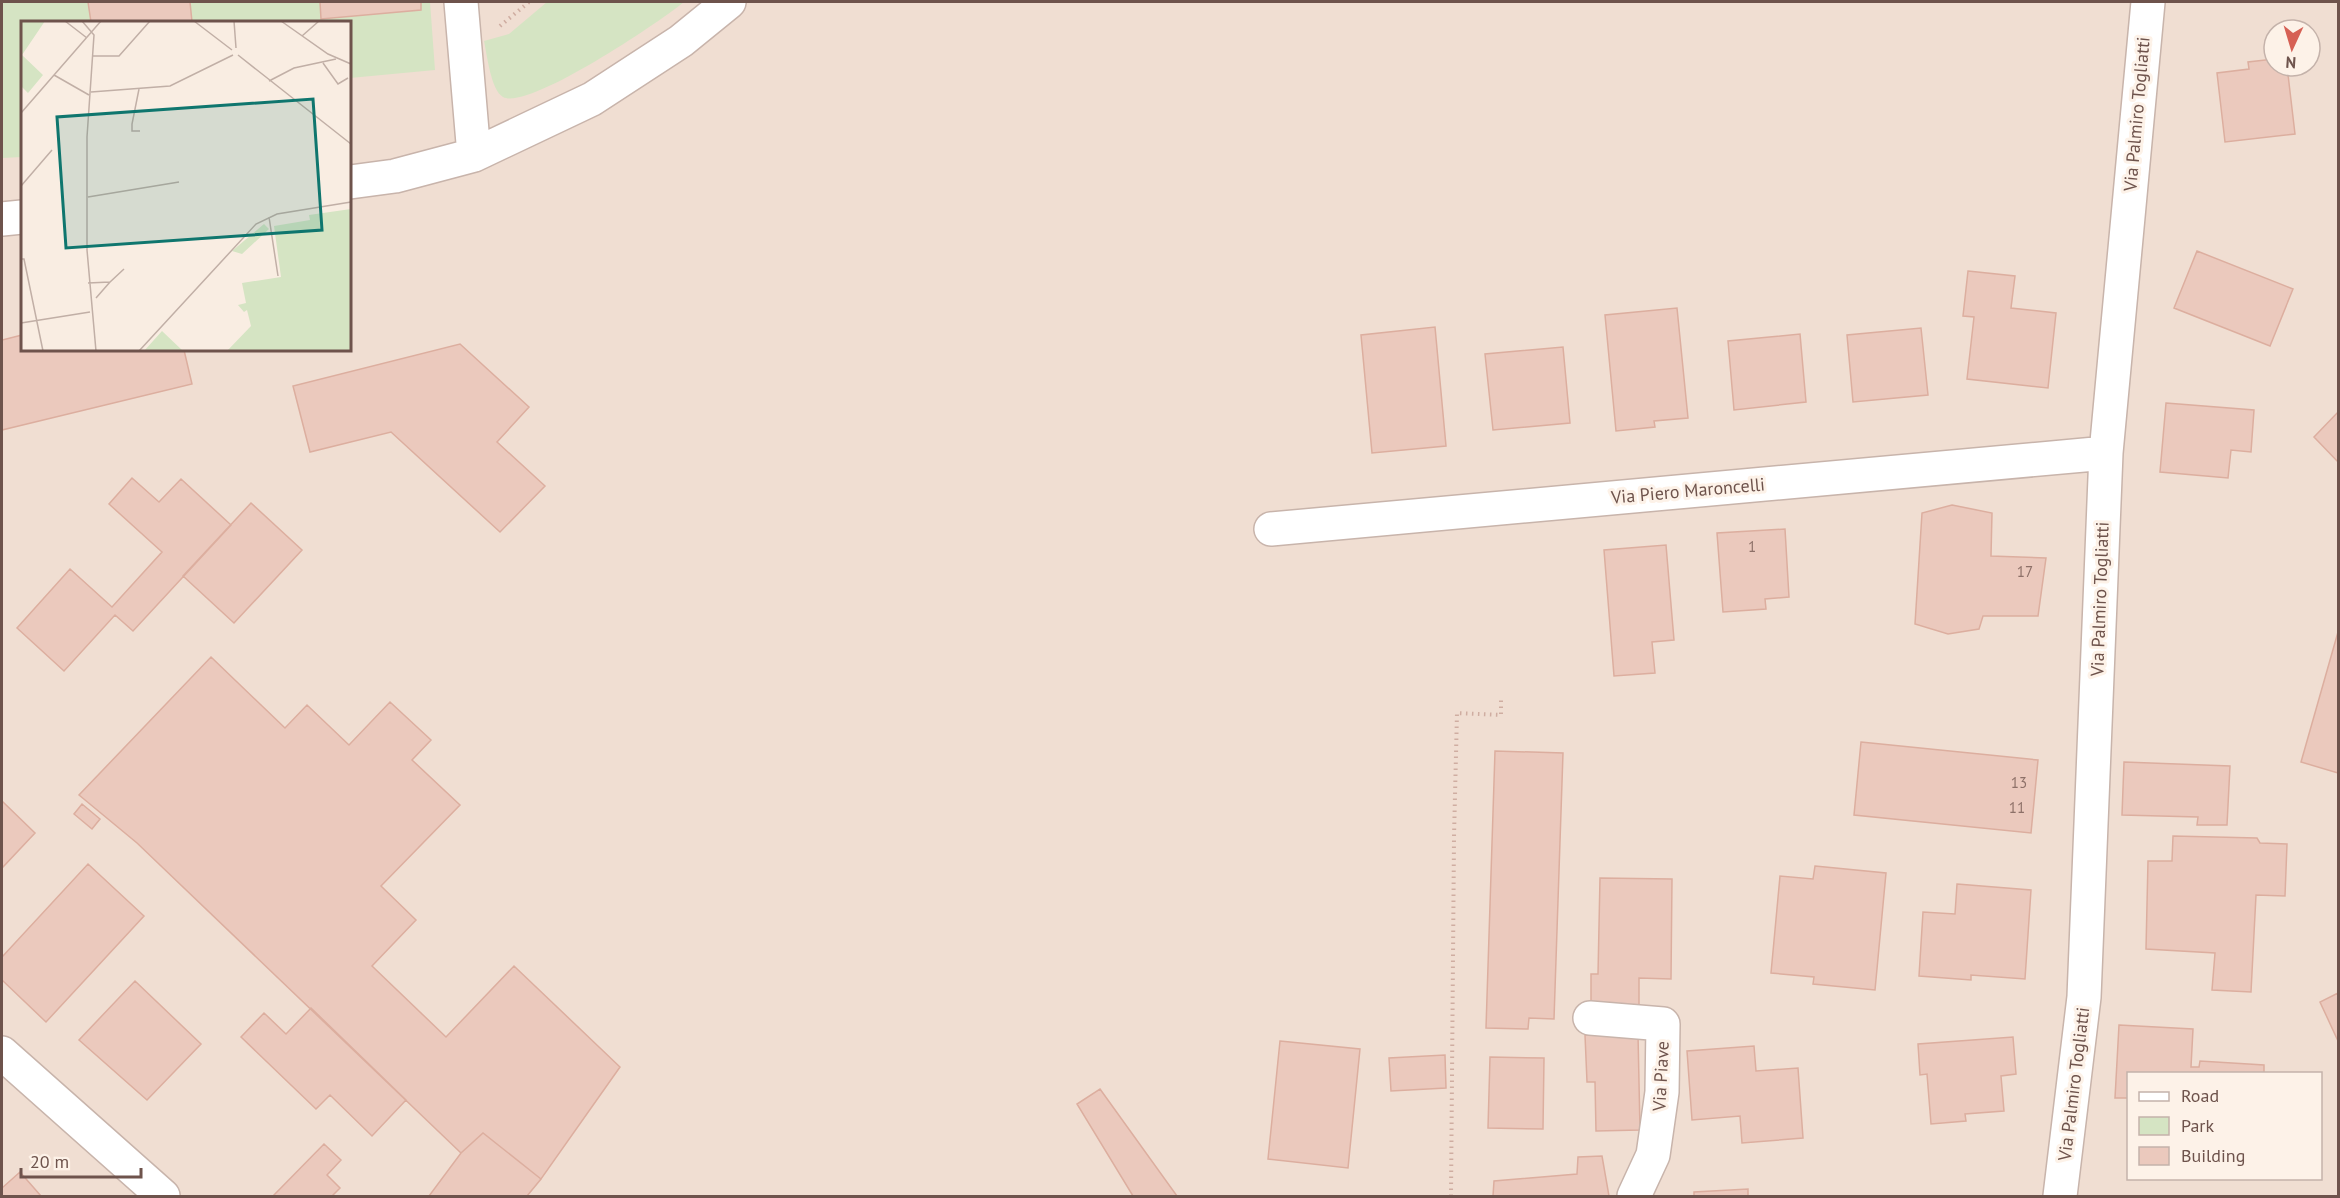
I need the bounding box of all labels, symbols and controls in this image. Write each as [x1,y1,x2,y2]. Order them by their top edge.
north arrow [2262,18,2322,78]
inset map [21,21,351,351]
street label: Via Palmiro Togliatti [2118,36,2155,193]
text: N [2285,53,2297,73]
street label: Via Piero Maroncelli [1609,472,1766,509]
street label: Via Palmiro Togliatti [2085,521,2114,678]
house number: 1 [1748,537,1756,556]
house number: 17 [2017,562,2033,581]
house number: 13 [2011,773,2027,792]
house number: 11 [2009,798,2025,817]
street label: Via Palmiro Togliatti [2053,1006,2094,1163]
street label: Via Piave [1647,1040,1674,1113]
legend [2127,1072,2322,1180]
text: Road [2181,1084,2219,1107]
text: Park [2181,1114,2214,1137]
scale bar [21,1141,141,1179]
text: Building [2181,1144,2245,1167]
text: 20 m [30,1150,69,1173]

